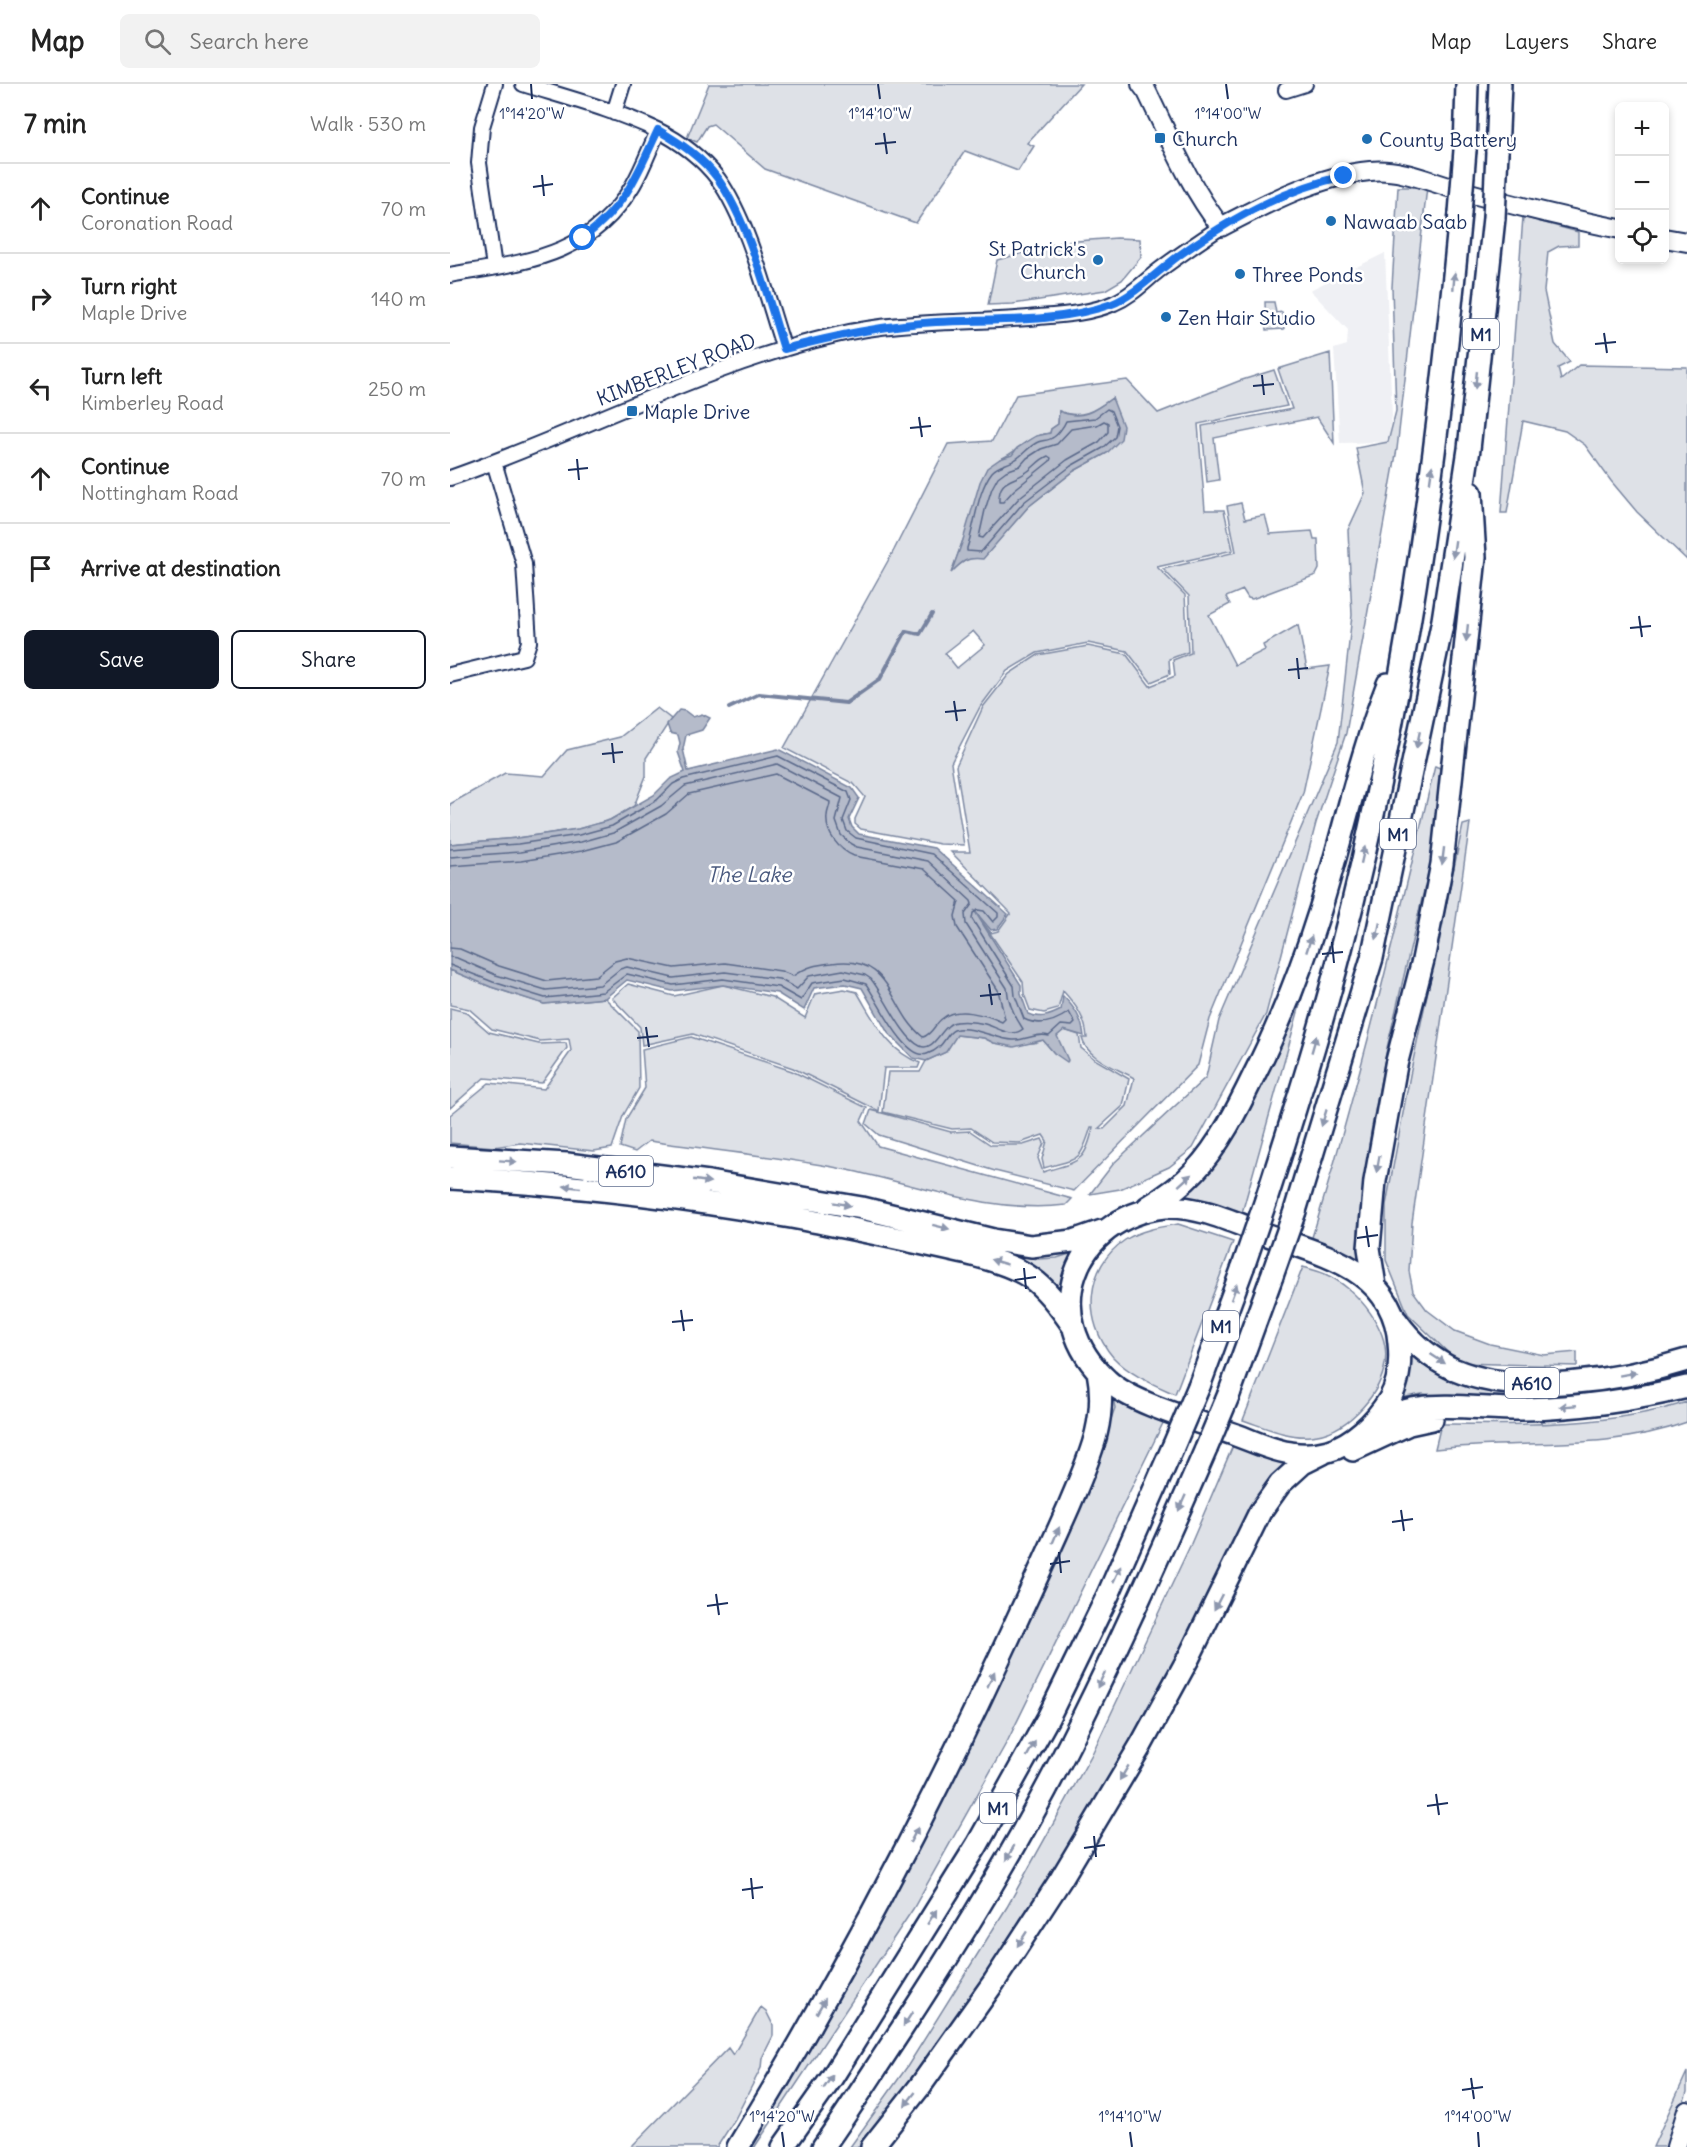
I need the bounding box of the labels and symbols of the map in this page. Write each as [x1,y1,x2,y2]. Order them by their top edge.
text: 1°14'20"W [499,104,565,123]
text: 1°14'10"W [848,104,912,123]
text: 1°14'00"W [1195,104,1262,123]
place label: Church [1172,126,1238,151]
place label: County Battery [1379,127,1517,152]
marker: Church [1153,131,1167,145]
marker: County Battery [1360,132,1374,146]
route end [1330,162,1356,188]
place label: Nawaab Saab [1343,209,1467,234]
marker: Nawaab Saab [1324,214,1338,228]
route start [569,224,595,250]
place label: St Patrick's Church [988,236,1086,284]
marker: St Patrick's Church [1091,253,1105,267]
place label: Three Ponds [1252,262,1363,287]
marker: Three Ponds [1233,267,1247,281]
one-way arrow [1449,271,1459,290]
place label: Zen Hair Studio [1178,305,1316,330]
marker: Zen Hair Studio [1159,310,1173,324]
road number: M1 [1463,319,1499,349]
street label: KIMBERLEY ROAD [593,327,759,411]
one-way arrow [1471,371,1481,390]
place label: Maple Drive [644,399,750,424]
marker: Maple Drive [625,404,639,418]
one-way arrow [1427,465,1436,484]
one-way arrow [1449,539,1458,558]
one-way arrow [1462,624,1472,643]
one-way arrow [1413,731,1422,750]
road number: M1 [1380,819,1416,849]
one-way arrow [1358,846,1368,864]
one-way arrow [1438,847,1447,866]
water label: The Lake [707,861,793,888]
one-way arrow [1373,922,1382,941]
one-way arrow [1305,935,1314,953]
one-way arrow [1310,1035,1319,1053]
one-way arrow [1318,1110,1328,1128]
one-way arrow [1373,1154,1382,1173]
one-way arrow [499,1156,518,1165]
road number: A610 [599,1156,653,1186]
one-way arrow [1177,1174,1192,1187]
one-way arrow [693,1176,712,1185]
one-way arrow [562,1182,581,1192]
one-way arrow [833,1200,852,1209]
one-way arrow [932,1223,950,1233]
one-way arrow [990,1257,1008,1266]
one-way arrow [1230,1283,1239,1301]
road number: M1 [1203,1311,1239,1341]
one-way arrow [1429,1353,1445,1365]
road number: A610 [1505,1368,1559,1398]
one-way arrow [1618,1369,1637,1378]
one-way arrow [1558,1401,1577,1411]
one-way arrow [1177,1494,1187,1512]
one-way arrow [1052,1526,1061,1544]
one-way arrow [1113,1566,1122,1583]
one-way arrow [1213,1593,1222,1610]
one-way arrow [986,1671,995,1688]
one-way arrow [1097,1672,1106,1689]
one-way arrow [1026,1740,1036,1757]
one-way arrow [1119,1765,1130,1781]
road number: M1 [980,1793,1016,1823]
one-way arrow [909,1826,919,1843]
one-way arrow [1005,1845,1016,1861]
one-way arrow [927,1909,938,1925]
one-way arrow [1017,1931,1028,1947]
one-way arrow [816,1998,826,2015]
one-way arrow [903,2011,914,2027]
one-way arrow [822,2074,833,2090]
one-way arrow [905,2091,917,2106]
text: 1°14'20"W [749,2107,815,2126]
text: 1°14'10"W [1098,2107,1162,2126]
text: 1°14'00"W [1445,2107,1512,2126]

